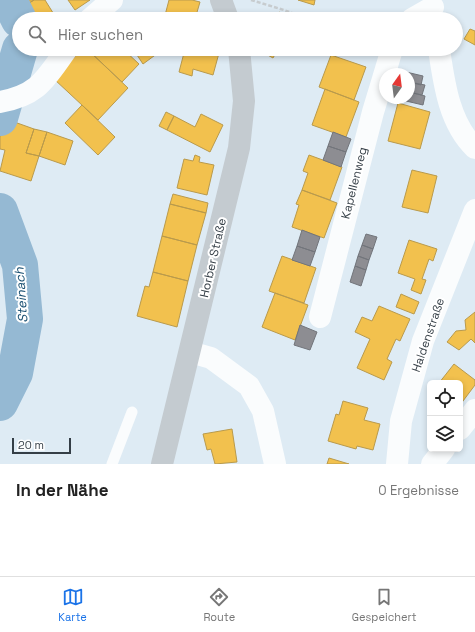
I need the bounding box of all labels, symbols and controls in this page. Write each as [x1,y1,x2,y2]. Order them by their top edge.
search box [12,12,463,56]
icon: search [26,23,48,45]
text: Hier suchen [58,25,143,44]
north arrow [379,68,415,104]
street label: Kapellenweg [337,145,371,221]
street label: Horber Straße [196,217,230,299]
water label: Steinach [11,266,31,323]
street label: Haldenstraße [408,296,448,374]
map controls [427,380,463,452]
button: locate [427,380,463,416]
button: layers [427,416,463,452]
scale bar [12,436,71,455]
text: 20 m [18,438,44,452]
text: In der Nähe [16,479,108,501]
text: 0 Ergebnisse [378,482,459,499]
tab: Karte [58,586,87,624]
tab: Route [203,586,235,624]
tab: Gespeichert [352,586,417,624]

